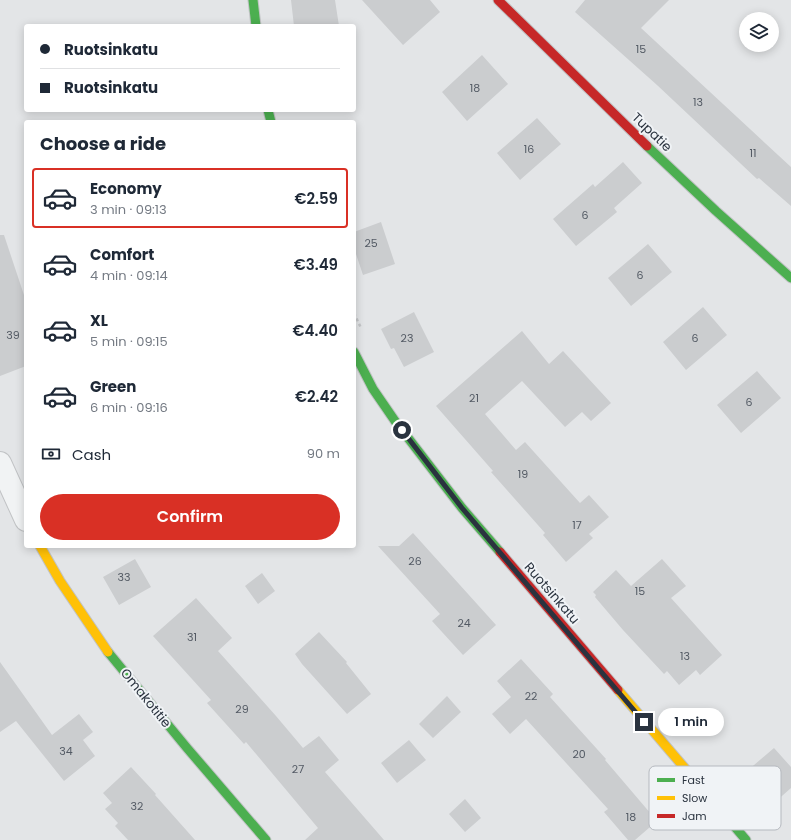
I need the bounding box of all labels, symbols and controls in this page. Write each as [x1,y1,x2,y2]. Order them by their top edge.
map controls [739,12,779,52]
button: layers [739,12,779,52]
text: Ruotsinkatu [64,39,158,60]
house number: 15 [636,41,646,57]
text: Ruotsinkatu [64,77,158,98]
house number: 18 [470,80,480,96]
house number: 13 [693,94,703,110]
street label: Tupatie [628,108,676,156]
text: Choose a ride [40,131,166,156]
house number: 16 [524,141,534,157]
house number: 11 [749,145,757,161]
text: Economy [90,178,162,199]
icon: car [42,180,78,216]
text: €2.59 [294,188,338,209]
text: 3 min · 09:13 [90,200,167,219]
house number: 6 [582,207,589,223]
house number: 25 [364,235,378,251]
text: Comfort [90,244,154,265]
icon: car [42,246,78,282]
text: €3.49 [294,254,338,275]
text: 4 min · 09:14 [90,266,168,285]
house number: 6 [637,267,644,283]
text: XL [90,310,108,331]
icon: car [42,312,78,348]
text: €4.40 [293,320,338,341]
house number: 39 [6,327,20,343]
house number: 23 [401,330,413,346]
house number: 6 [692,330,699,346]
text: 5 min · 09:15 [90,332,168,351]
text: Green [90,376,136,397]
icon: car [42,378,78,414]
text: €2.42 [295,386,338,407]
house number: 21 [469,390,479,406]
house number: 6 [746,394,753,410]
text: 6 min · 09:16 [90,398,168,417]
route start [393,421,411,439]
icon: cash [40,443,62,465]
text: Cash [72,444,111,465]
text: 90 m [307,444,340,463]
house number: 19 [518,466,528,482]
button: Confirm [40,494,340,540]
house number: 17 [572,517,582,533]
house number: 26 [408,553,422,569]
street label: Ruotsinkatu [520,558,584,628]
house number: 33 [118,569,130,585]
house number: 15 [635,583,645,599]
house number: 24 [457,615,471,631]
house number: 31 [187,629,197,645]
house number: 13 [680,648,690,664]
street label: Omakotitie [116,664,176,732]
house number: 22 [525,688,537,704]
house number: 29 [235,701,249,717]
callout: 1 min [658,708,724,736]
text: 1 min [674,712,708,731]
route end [635,713,653,731]
house number: 34 [59,743,73,759]
house number: 20 [572,746,586,762]
house number: 27 [292,761,304,777]
legend [649,766,781,830]
text: Fast [682,772,705,788]
text: Slow [682,790,707,806]
house number: 32 [131,798,143,814]
text: Jam [682,808,707,824]
house number: 18 [626,809,636,825]

